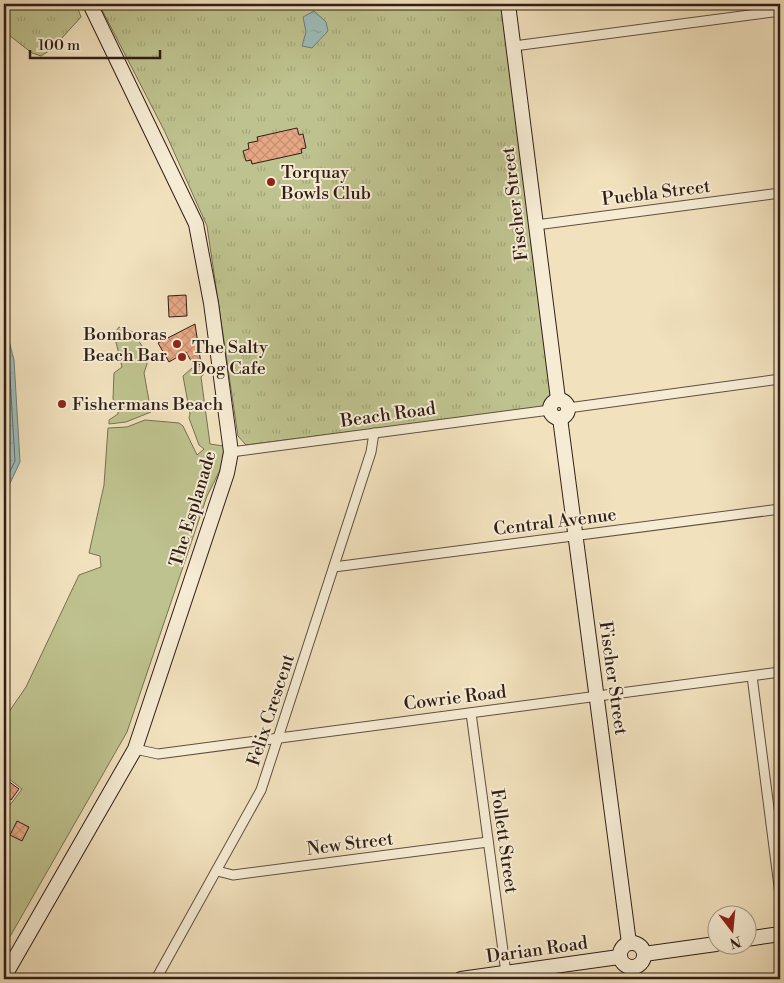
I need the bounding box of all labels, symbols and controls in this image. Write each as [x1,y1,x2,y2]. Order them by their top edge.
scale bar [30,28,160,60]
text: 100 m [38,36,80,55]
street label: Fischer Street [497,145,533,262]
place label: Torquay Bowls Club [280,161,371,205]
street label: Puebla Street [600,175,712,211]
marker: Torquay Bowls Club [265,176,277,188]
place label: Bomboras Beach Bar [82,323,167,367]
place label: The Salty Dog Cafe [192,336,268,380]
marker: Bomboras Beach Bar [171,338,183,350]
marker: The Salty Dog Cafe [176,351,188,363]
place label: Fishermans Beach [72,393,223,416]
street label: Beach Road [338,397,438,433]
marker: Fishermans Beach [56,398,68,410]
street label: The Esplanade [164,448,222,570]
street label: Central Avenue [492,503,618,541]
street label: Fischer Street [594,620,632,737]
street label: Felix Crescent [242,651,300,769]
street label: Cowrie Road [402,680,508,716]
street label: Follett Street [485,787,523,896]
street label: New Street [305,827,395,861]
north arrow [706,906,756,956]
street label: Darian Road [485,931,590,969]
text: N [728,931,743,952]

